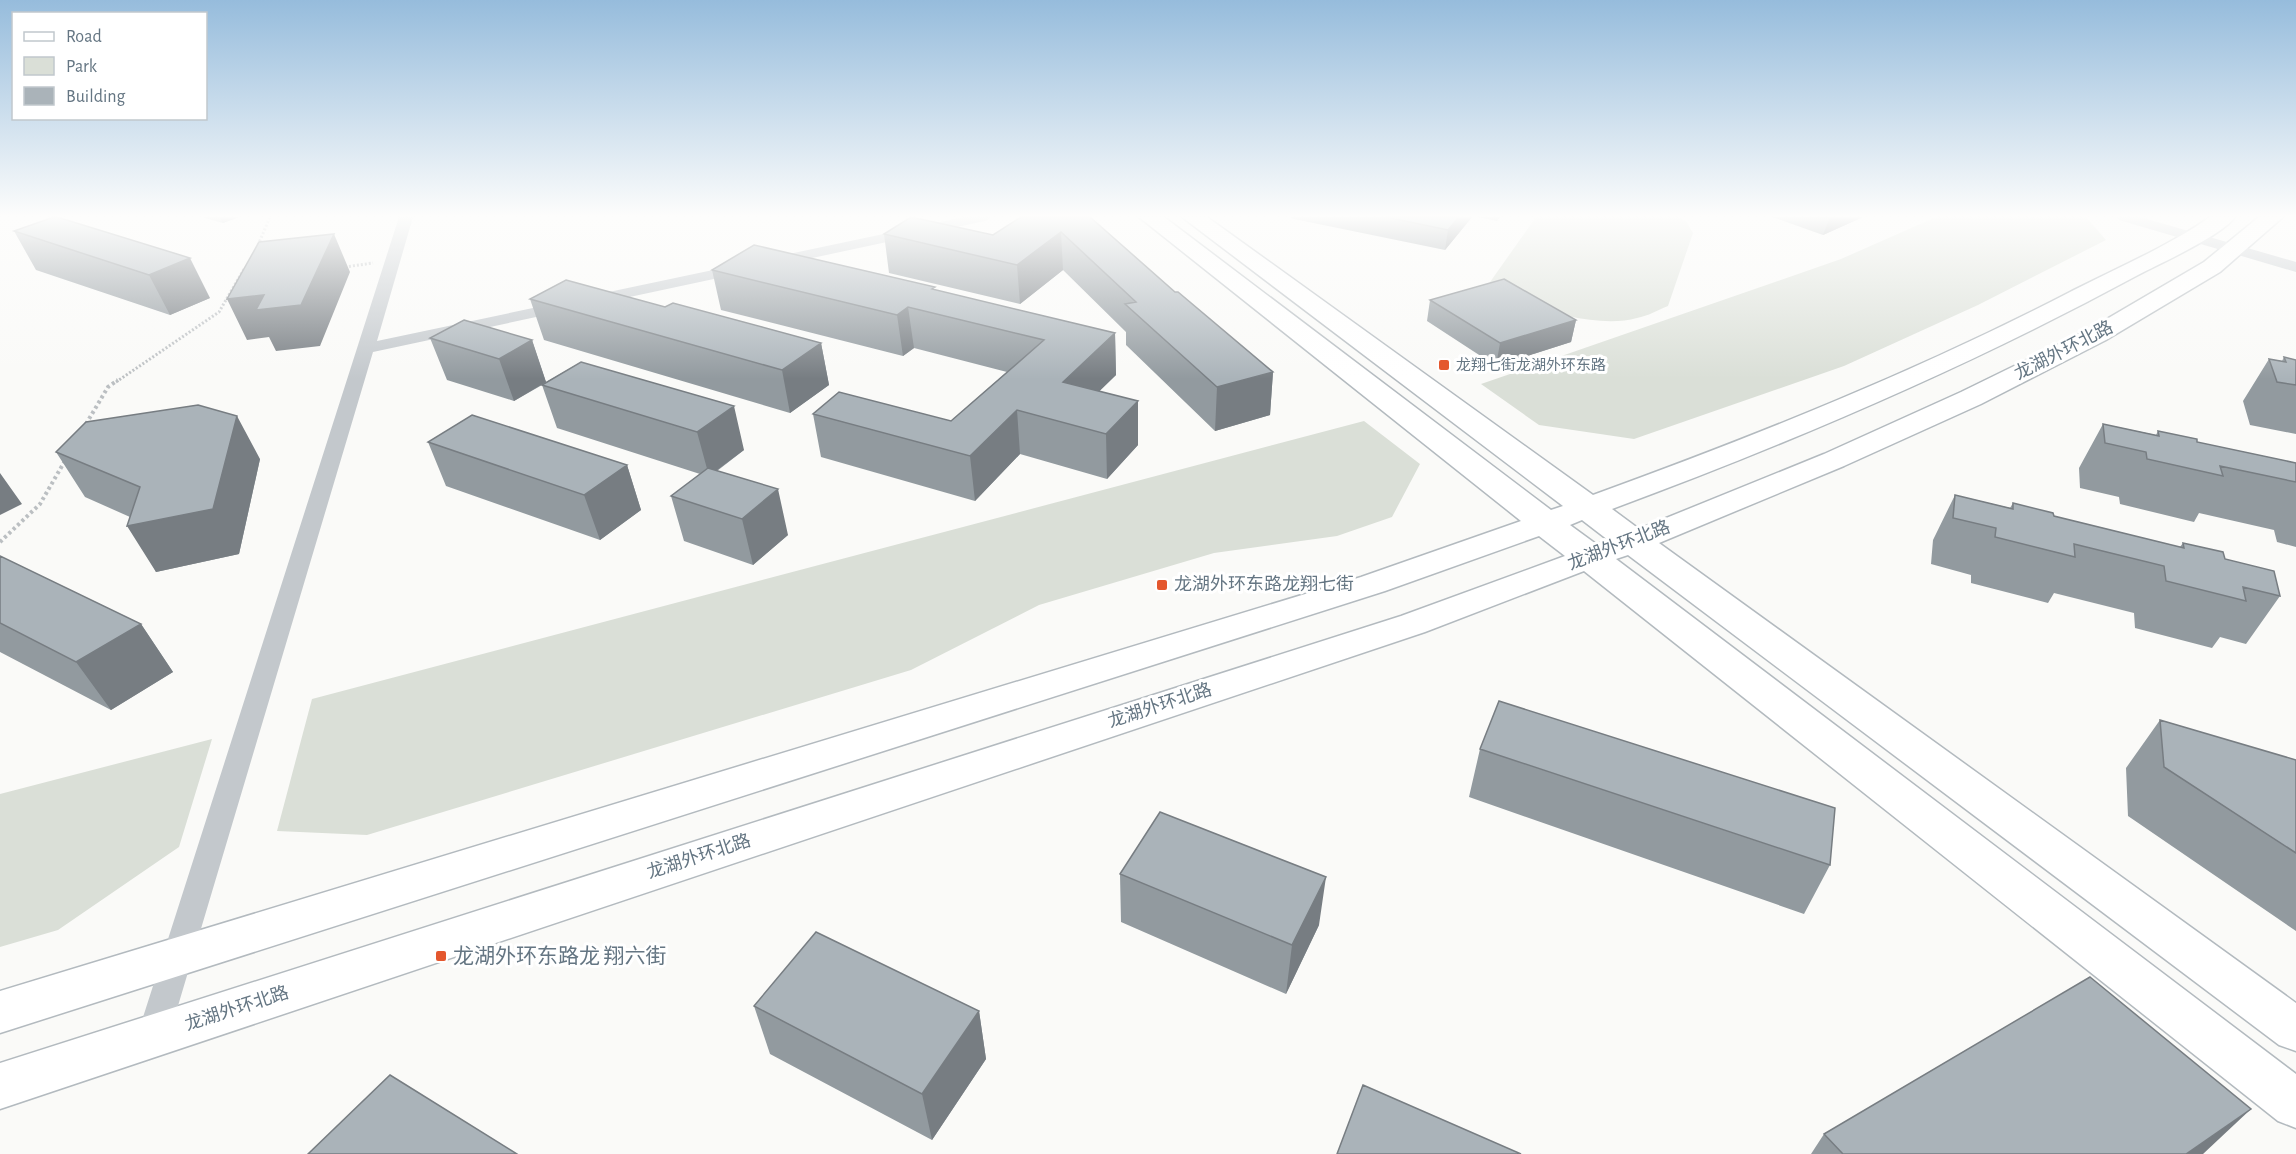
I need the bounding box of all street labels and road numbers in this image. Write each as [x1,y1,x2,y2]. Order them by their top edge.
street label: 龙湖外环北路 [2011,317,2116,384]
street label: 龙湖外环北路 [1565,516,1673,574]
street label: 龙湖外环北路 [1105,679,1214,731]
street label: 龙湖外环北路 [644,830,753,882]
street label: 龙湖外环北路 [182,982,291,1034]

